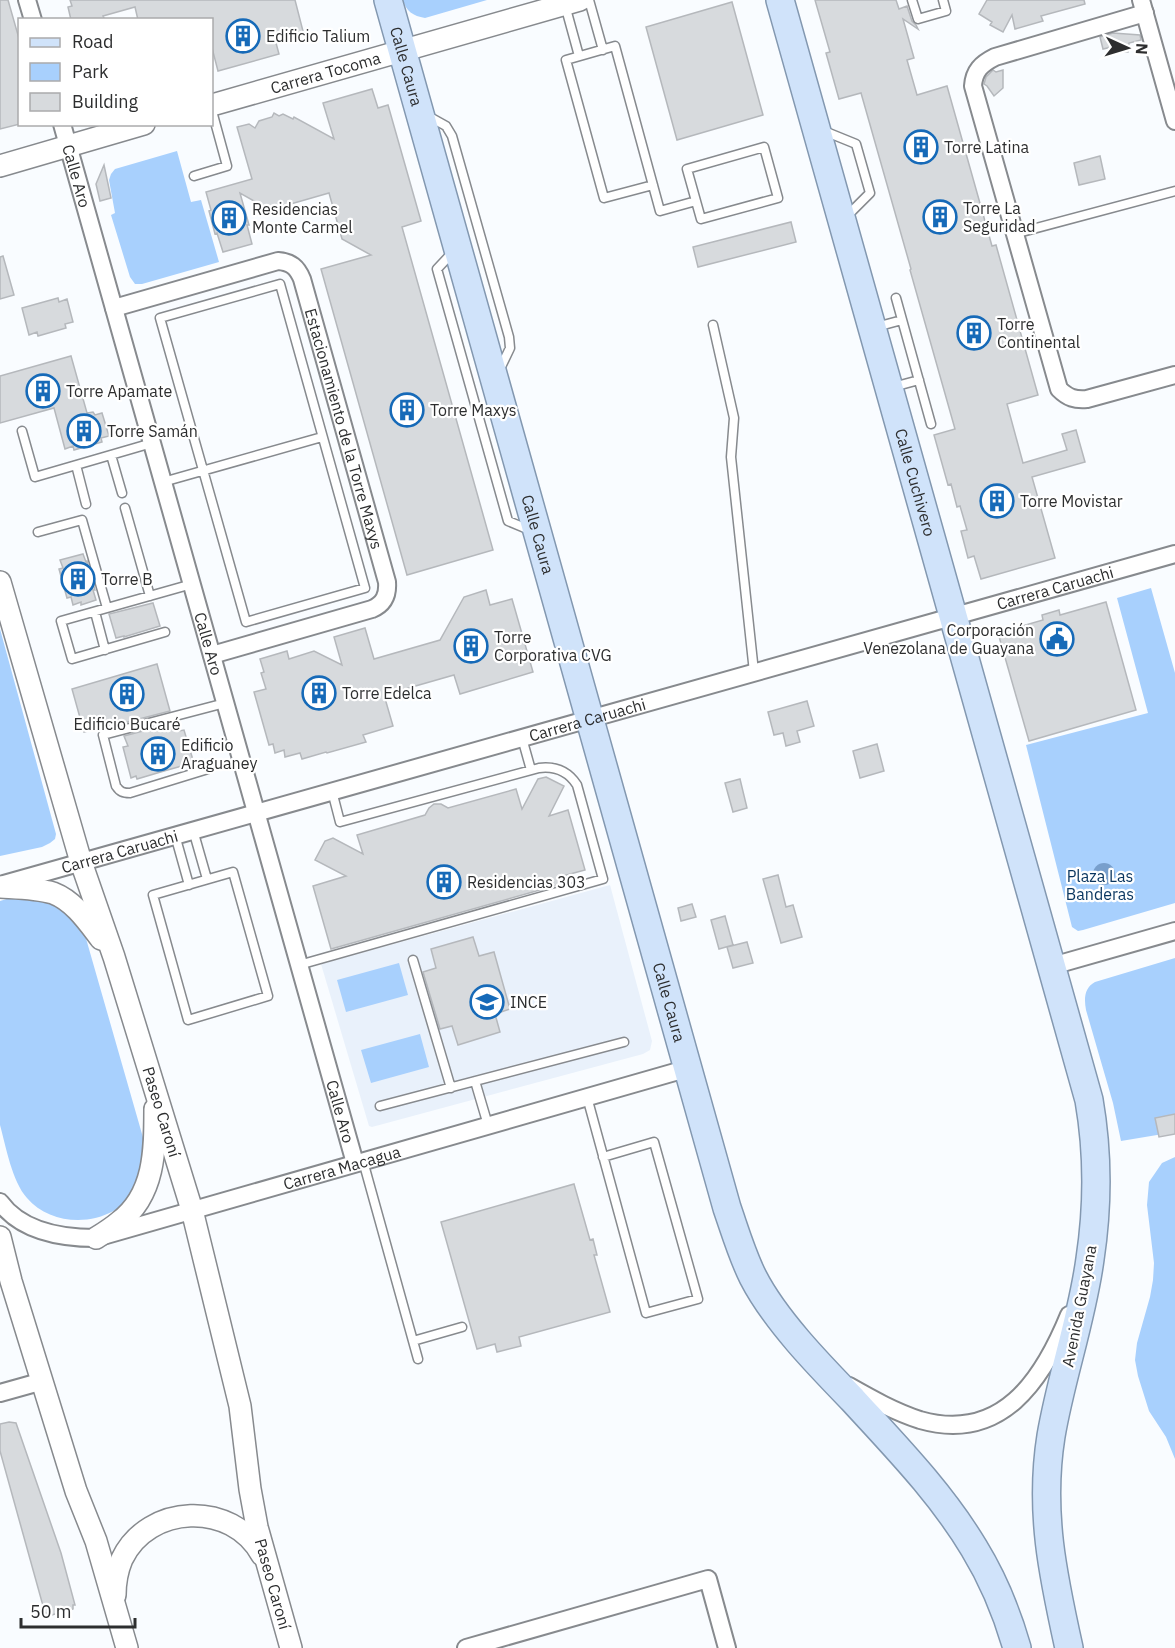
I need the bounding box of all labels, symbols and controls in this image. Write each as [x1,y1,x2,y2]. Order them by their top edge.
legend [18,18,213,126]
building icon: Edificio Talium [225,18,261,54]
north arrow [1097,18,1157,78]
street label: Calle Caura [386,24,427,109]
place label: Edificio Talium [266,26,370,46]
text: Road [72,30,113,53]
text: N [1132,43,1152,56]
street label: Carrera Tocoma [268,47,383,98]
text: Park [72,60,109,83]
text: Building [72,90,139,113]
building icon: Torre Latina [903,129,939,165]
place label: Torre Latina [944,137,1030,157]
street label: Calle Aro [58,142,95,210]
place label: Torre La Seguridad [963,198,1036,236]
place label: Residencias Monte Carmel [252,199,353,237]
building icon: Torre La Seguridad [922,199,958,235]
building icon: Residencias Monte Carmel [211,200,247,236]
street label: Estacionamiento de la Torre Maxys [301,306,387,551]
place label: Torre Continental [997,314,1080,352]
building icon: Torre Continental [956,315,992,351]
building icon: Torre Apamate [25,373,61,409]
place label: Torre Apamate [66,381,172,401]
building icon: Torre Maxys [389,392,425,428]
place label: Torre Maxys [430,400,517,420]
building icon: Torre Samán [66,413,102,449]
place label: Torre Samán [107,421,198,441]
street label: Calle Cuchivero [891,426,940,539]
building icon: Torre Movistar [979,483,1015,519]
place label: Torre Movistar [1020,491,1123,511]
street label: Calle Caura [517,492,559,577]
building icon: Torre B [60,561,96,597]
street label: Carrera Caruachi [994,562,1116,614]
place label: Torre B [101,569,153,589]
street label: Calle Aro [190,610,227,678]
place label: Corporación Venezolana de Guayana [863,620,1034,658]
public building icon: Corporación Venezolana de Guayana [1039,621,1075,657]
place label: Torre Corporativa CVG [494,627,612,665]
building icon: Torre Corporativa CVG [453,628,489,664]
building icon: Torre Edelca [301,675,337,711]
building icon: Edificio Bucaré [109,676,145,712]
place label: Torre Edelca [342,683,432,703]
street label: Carrera Caruachi [527,694,648,746]
place label: Edificio Bucaré [73,714,181,734]
place label: Edificio Araguaney [181,735,257,773]
building icon: Edificio Araguaney [140,736,176,772]
street label: Carrera Caruachi [59,826,180,877]
building icon: Residencias 303 [426,864,462,900]
park label: Plaza Las Banderas [1066,866,1134,904]
place label: Residencias 303 [467,872,586,892]
street label: Calle Caura [649,960,690,1045]
school or university icon: INCE [469,984,505,1020]
place label: INCE [510,992,547,1012]
street label: Paseo Caroní [138,1064,185,1160]
street label: Calle Aro [322,1078,359,1145]
street label: Carrera Macagua [281,1141,403,1194]
street label: Avenida Guayana [1057,1243,1101,1369]
street label: Paseo Caroní [251,1536,295,1632]
scale bar [21,1591,135,1629]
text: 50 m [30,1600,72,1623]

